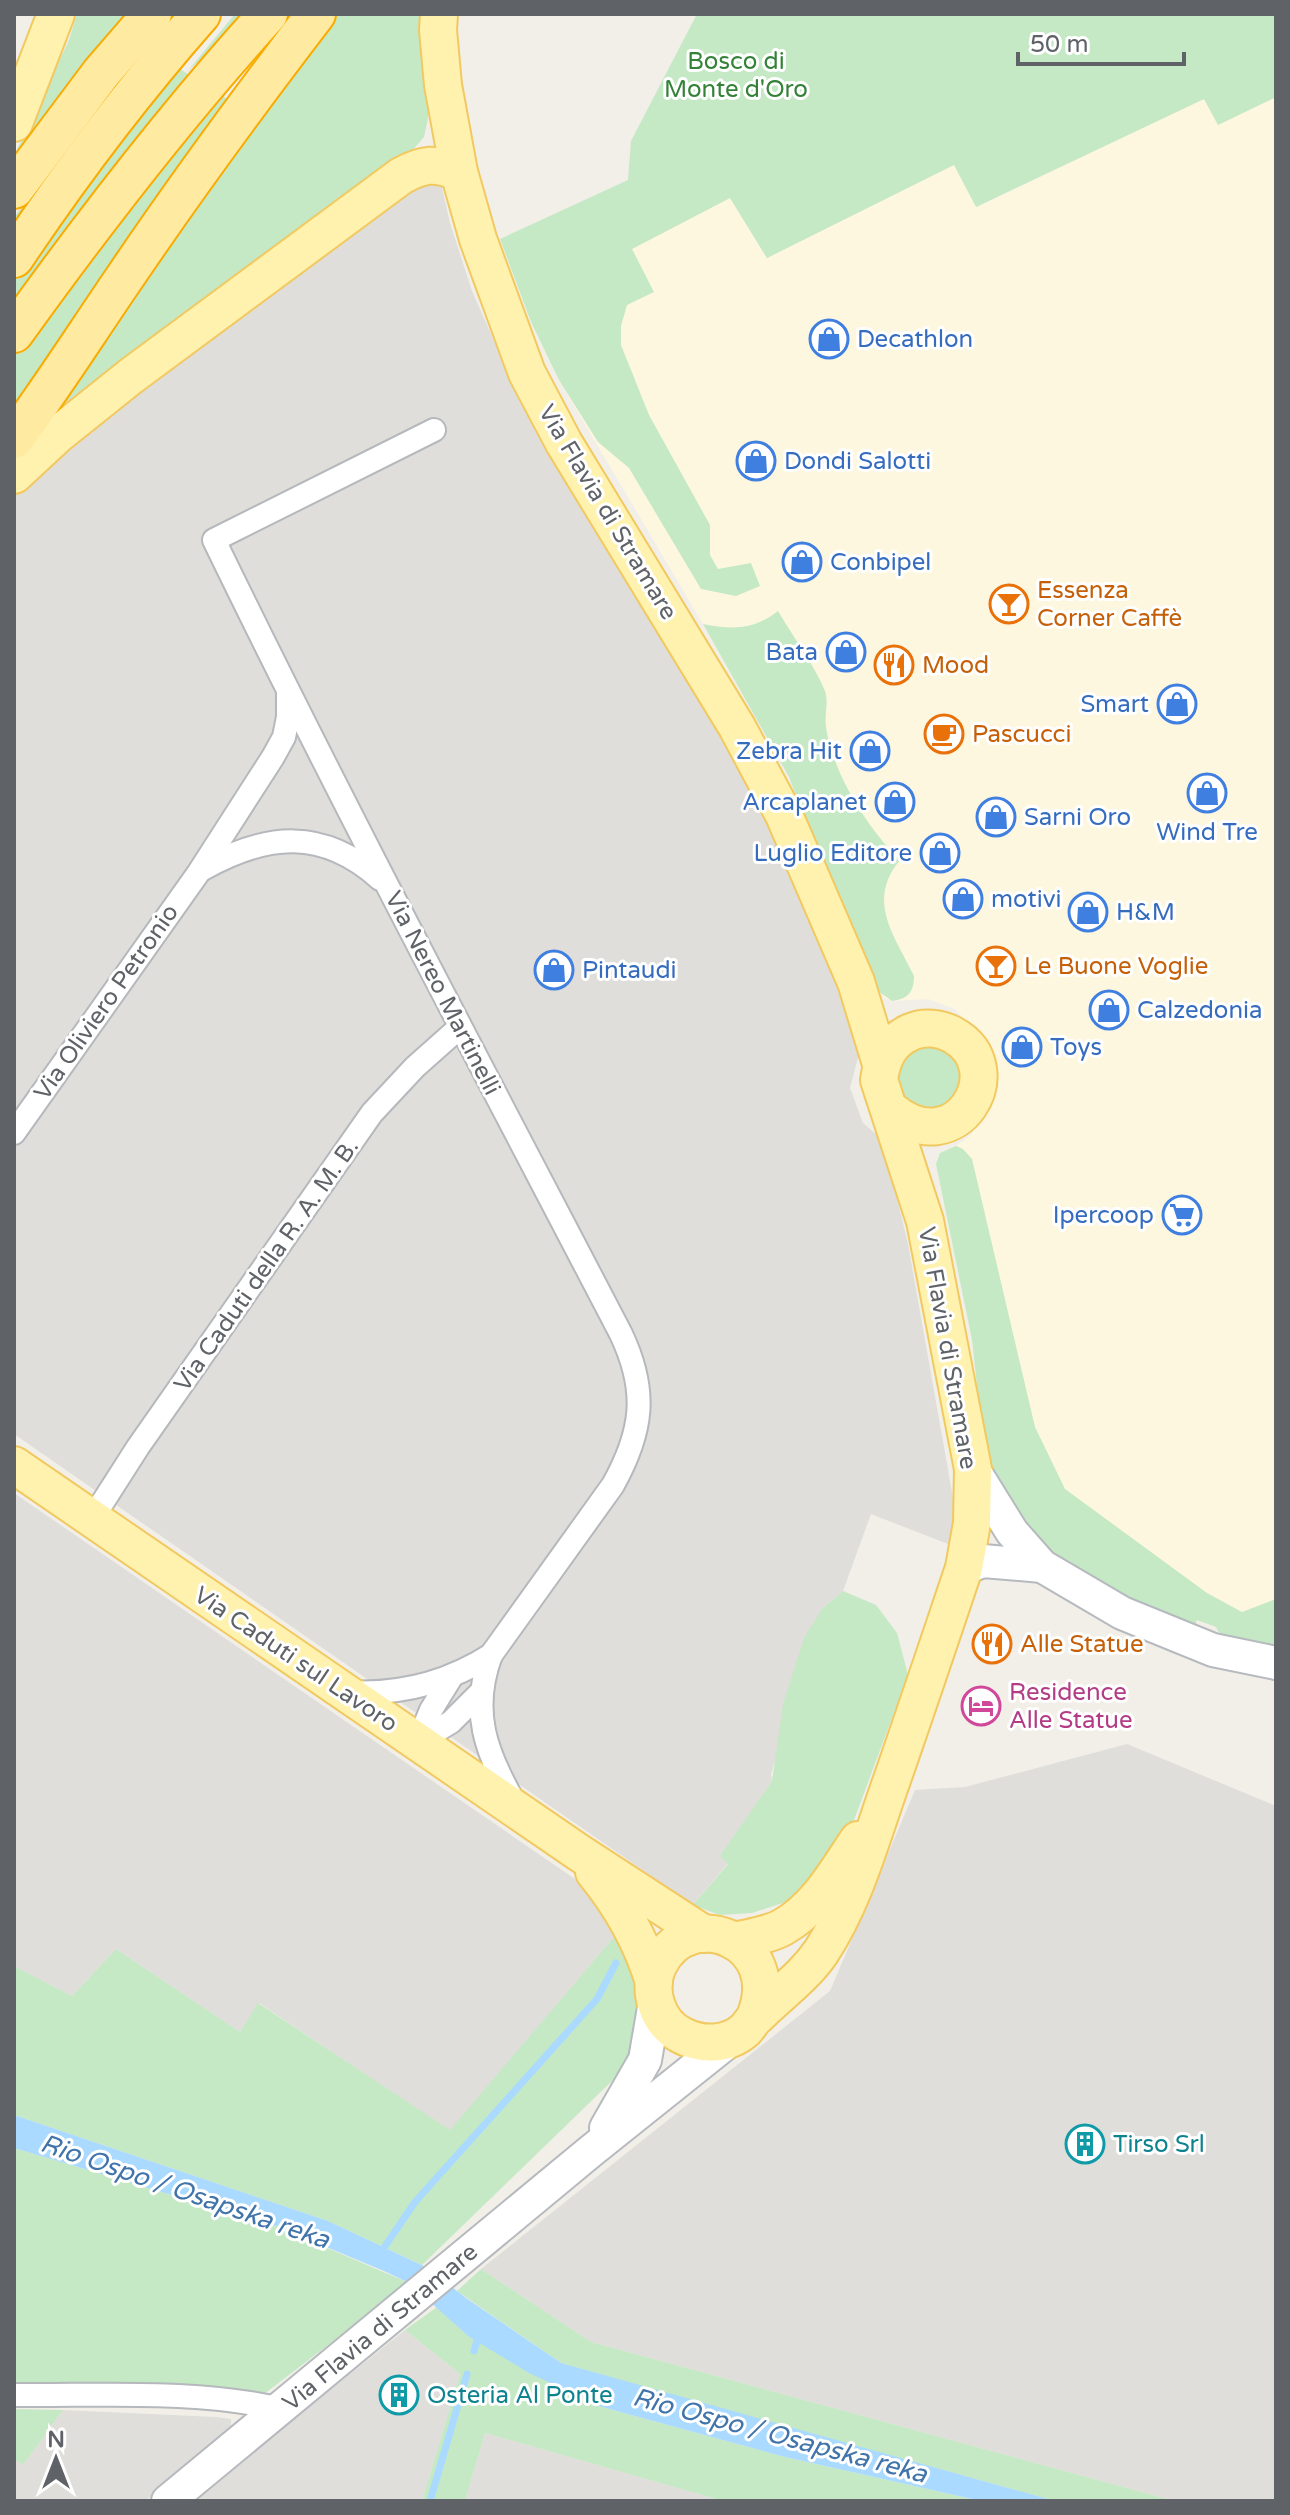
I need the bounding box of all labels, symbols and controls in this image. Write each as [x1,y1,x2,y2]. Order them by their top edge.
scale bar [1018,16,1184,66]
text: 50 m [1030,30,1088,59]
park label: Bosco di Monte d'Oro [664,47,808,104]
shop icon: Decathlon [808,318,850,360]
place label: Decathlon [857,325,973,354]
street label: Via Flavia di Stramare [532,400,683,625]
shop icon: Dondi Salotti [735,440,777,482]
place label: Dondi Salotti [784,447,931,476]
shop icon: Conbipel [781,541,823,583]
place label: Conbipel [830,548,931,577]
place label: Essenza Corner Caffè [1037,576,1182,633]
bar icon: Essenza Corner Caffè [988,583,1030,625]
shop icon: Bata [825,631,867,673]
place label: Bata [766,638,818,667]
restaurant icon: Mood [873,644,915,686]
place label: Mood [922,651,989,680]
shop icon: Smart [1156,683,1198,725]
place label: Smart [1081,690,1149,719]
cafe icon: Pascucci [923,713,965,755]
place label: Pascucci [972,720,1071,749]
shop icon: Zebra Hit [849,730,891,772]
place label: Zebra Hit [736,737,842,766]
shop icon: Wind Tre [1186,772,1228,814]
shop icon: Arcaplanet [874,781,916,823]
place label: Arcaplanet [742,788,867,817]
shop icon: Sarni Oro [975,796,1017,838]
place label: Sarni Oro [1024,803,1131,832]
place label: Wind Tre [1156,818,1258,847]
shop icon: Luglio Editore [919,832,961,874]
place label: Luglio Editore [754,839,912,868]
shop icon: motivi [942,878,984,920]
place label: motivi [991,885,1061,914]
street label: Via Nereo Martinelli [379,886,507,1100]
shop icon: H&M [1067,891,1109,933]
place label: H&M [1116,898,1175,927]
street label: Via Oliviero Petronio [28,899,185,1106]
bar icon: Le Buone Voglie [975,945,1017,987]
shop icon: Pintaudi [533,949,575,991]
place label: Le Buone Voglie [1024,952,1208,981]
place label: Pintaudi [582,956,677,985]
shop icon: Calzedonia [1088,989,1130,1031]
place label: Calzedonia [1137,996,1263,1025]
shop icon: Toys [1001,1026,1043,1068]
place label: Toys [1050,1033,1102,1062]
street label: Via Caduti della R. A. M. B. [168,1133,365,1397]
supermarket icon: Ipercoop [1161,1194,1203,1236]
place label: Ipercoop [1053,1201,1154,1230]
street label: Via Flavia di Stramare [912,1225,983,1472]
street label: Via Caduti sul Lavoro [188,1580,403,1738]
restaurant icon: Alle Statue [971,1623,1013,1665]
place label: Alle Statue [1020,1630,1144,1659]
place label: Residence Alle Statue [1009,1678,1133,1735]
hotel icon: Residence Alle Statue [960,1685,1002,1727]
building icon: Tirso Srl [1064,2123,1106,2165]
water label: Rio Ospo / Osapska reka [36,2127,335,2256]
place label: Tirso Srl [1113,2130,1205,2159]
street label: Via Flavia di Stramare [277,2237,484,2417]
building icon: Osteria Al Ponte [378,2374,420,2416]
place label: Osteria Al Ponte [427,2381,613,2410]
water label: Rio Ospo / Osapska reka [629,2381,932,2490]
north arrow [16,2419,96,2499]
text: N [47,2427,65,2453]

